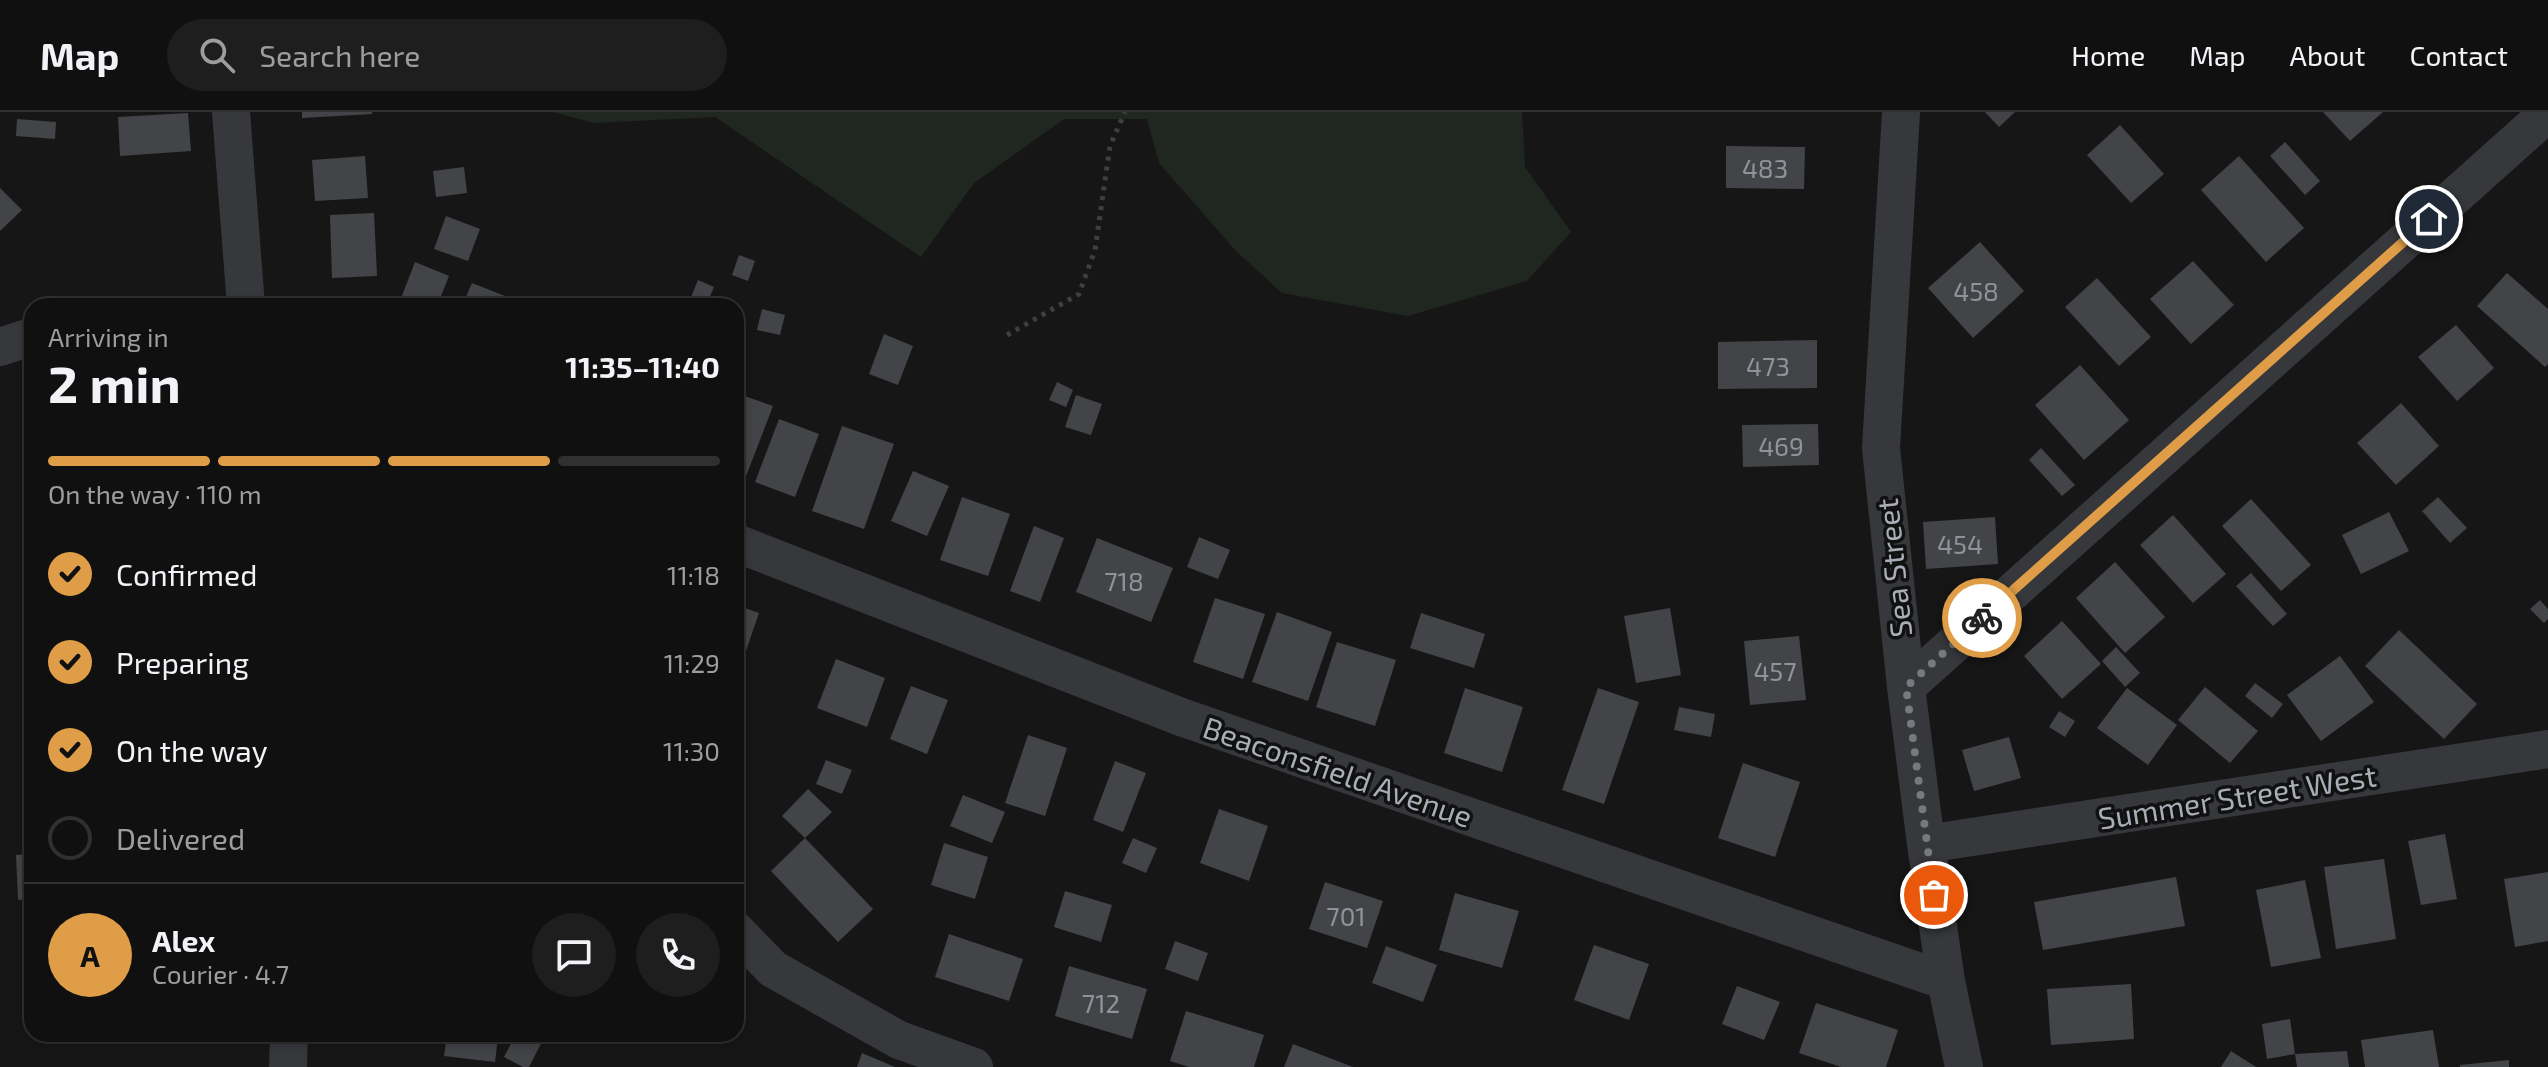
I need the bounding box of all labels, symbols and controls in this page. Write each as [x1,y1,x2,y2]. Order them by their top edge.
search box [167,19,727,91]
text: Map [40,32,119,78]
icon: search [195,33,239,77]
text: Search here [259,37,420,73]
text: Home [2071,38,2145,72]
text: Map [2189,38,2246,72]
text: About [2290,38,2365,72]
text: Contact [2409,38,2508,72]
house number: 483 [1742,152,1788,183]
pin [2395,185,2463,253]
icon: home [2407,197,2451,241]
house number: 458 [1953,275,1999,306]
text: Arriving in [48,321,169,352]
text: 11:35–11:40 [565,348,720,384]
house number: 473 [1746,350,1790,381]
text: 2 min [48,351,181,413]
house number: 469 [1758,430,1804,461]
text: On the way · 110 m [48,478,262,509]
street label: Sea Street [1868,497,1918,639]
house number: 454 [1937,528,1983,559]
icon: check [48,552,92,596]
text: Confirmed [116,556,257,592]
text: 11:18 [667,559,720,590]
house number: 718 [1104,565,1144,596]
courier [1942,578,2022,658]
icon: bike [1960,596,2004,640]
icon: check [48,640,92,684]
text: Preparing [116,644,249,680]
text: 11:29 [664,647,720,678]
house number: 457 [1753,655,1797,686]
street label: Beaconsfield Avenue [1199,708,1477,834]
icon: check [48,728,92,772]
text: On the way [116,732,268,768]
text: 11:30 [663,735,720,766]
street label: Summer Street West [2095,756,2379,836]
text: Delivered [116,820,245,856]
pin [1900,861,1968,929]
icon: bag [1912,873,1956,917]
house number: 701 [1326,900,1366,931]
button: chat [532,913,616,997]
button: phone [636,913,720,997]
text: Alex [152,922,215,958]
text: A [80,937,100,973]
text: Courier · 4.7 [152,958,289,989]
house number: 712 [1082,987,1120,1018]

